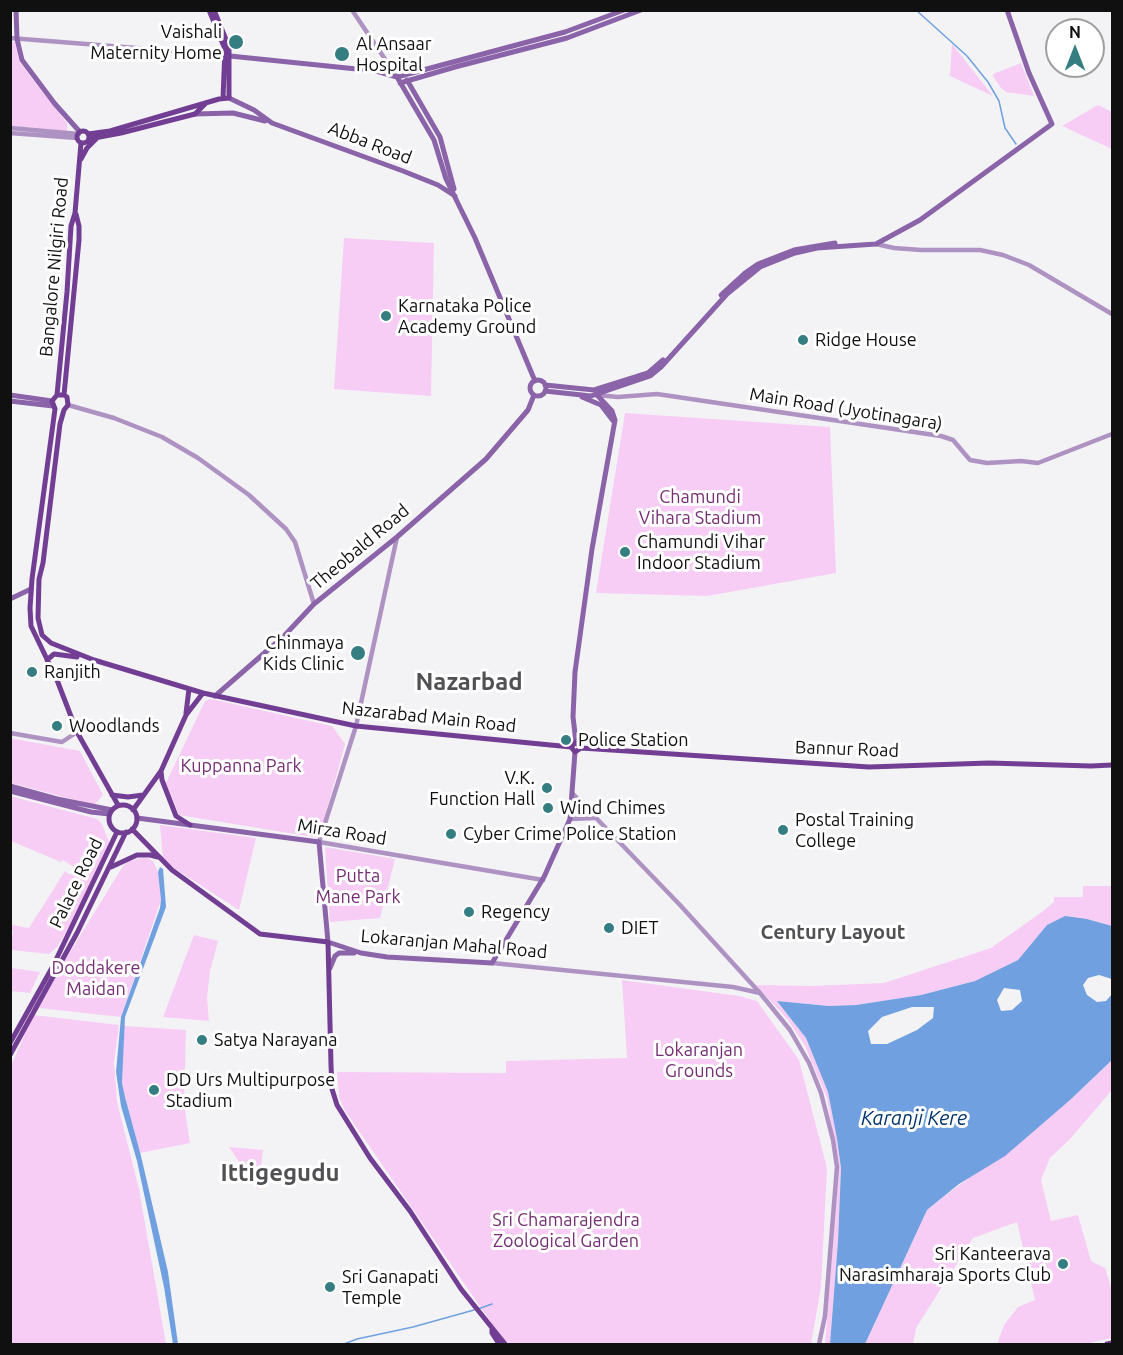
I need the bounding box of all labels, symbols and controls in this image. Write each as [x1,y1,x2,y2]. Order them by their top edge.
north arrow [1045,18,1105,78]
place label: Vaishali Maternity Home [90,21,222,63]
text: N [1069,23,1081,41]
marker: Vaishali Maternity Home [227,33,245,51]
place label: Al Ansaar Hospital [356,33,432,76]
marker: Al Ansaar Hospital [333,45,351,63]
street label: Abba Road [325,117,415,169]
street label: Bangalore Nilgiri Road [35,176,73,358]
place label: Karnataka Police Academy Ground [398,295,536,338]
marker: Karnataka Police Academy Ground [379,309,393,323]
place label: Ridge House [815,329,917,351]
marker: Ridge House [796,333,810,347]
street label: Main Road (Jyotinagara) [748,383,944,435]
park label: Chamundi Vihara Stadium [639,486,761,528]
street label: Theobald Road [307,500,413,594]
place label: Chamundi Vihar Indoor Stadium [637,531,765,574]
marker: Chamundi Vihar Indoor Stadium [618,545,632,559]
place label: Chinmaya Kids Clinic [263,632,344,674]
marker: Chinmaya Kids Clinic [349,644,367,662]
place label: Ranjith [44,661,101,683]
marker: Ranjith [25,665,39,679]
district label: Nazarbad [415,668,523,696]
street label: Nazarabad Main Road [341,697,517,737]
place label: Woodlands [69,715,160,737]
marker: Woodlands [50,719,64,733]
place label: Police Station [578,729,689,751]
marker: Police Station [559,733,573,747]
street label: Bannur Road [795,736,899,762]
park label: Kuppanna Park [180,755,302,777]
place label: V.K. Function Hall [429,767,535,810]
marker: V.K. Function Hall [540,781,554,795]
place label: Wind Chimes [560,797,665,819]
marker: Wind Chimes [541,801,555,815]
place label: Postal Training College [795,809,914,852]
street label: Mirza Road [296,814,388,850]
place label: Cyber Crime Police Station [463,823,676,845]
marker: Postal Training College [776,823,790,837]
marker: Cyber Crime Police Station [444,827,458,841]
street label: Palace Road [45,834,107,932]
park label: Putta Mane Park [316,865,400,908]
place label: Regency [481,901,550,923]
marker: Regency [462,905,476,919]
place label: DIET [621,917,658,939]
district label: Century Layout [761,920,905,944]
marker: DIET [602,921,616,935]
street label: Lokaranjan Mahal Road [360,925,548,963]
park label: Doddakere Maidan [51,957,141,1000]
place label: Satya Narayana [214,1029,337,1051]
marker: Satya Narayana [195,1033,209,1047]
park label: Lokaranjan Grounds [655,1039,743,1082]
place label: DD Urs Multipurpose Stadium [166,1069,335,1112]
marker: DD Urs Multipurpose Stadium [147,1083,161,1097]
water label: Karanji Kere [861,1106,967,1130]
district label: Ittigegudu [220,1159,340,1187]
park label: Sri Chamarajendra Zoological Garden [492,1209,640,1252]
place label: Sri Kanteerava Narasimharaja Sports Club [839,1243,1051,1286]
marker: Sri Kanteerava Narasimharaja Sports Club [1056,1257,1070,1271]
place label: Sri Ganapati Temple [342,1266,439,1308]
marker: Sri Ganapati Temple [323,1280,337,1294]

